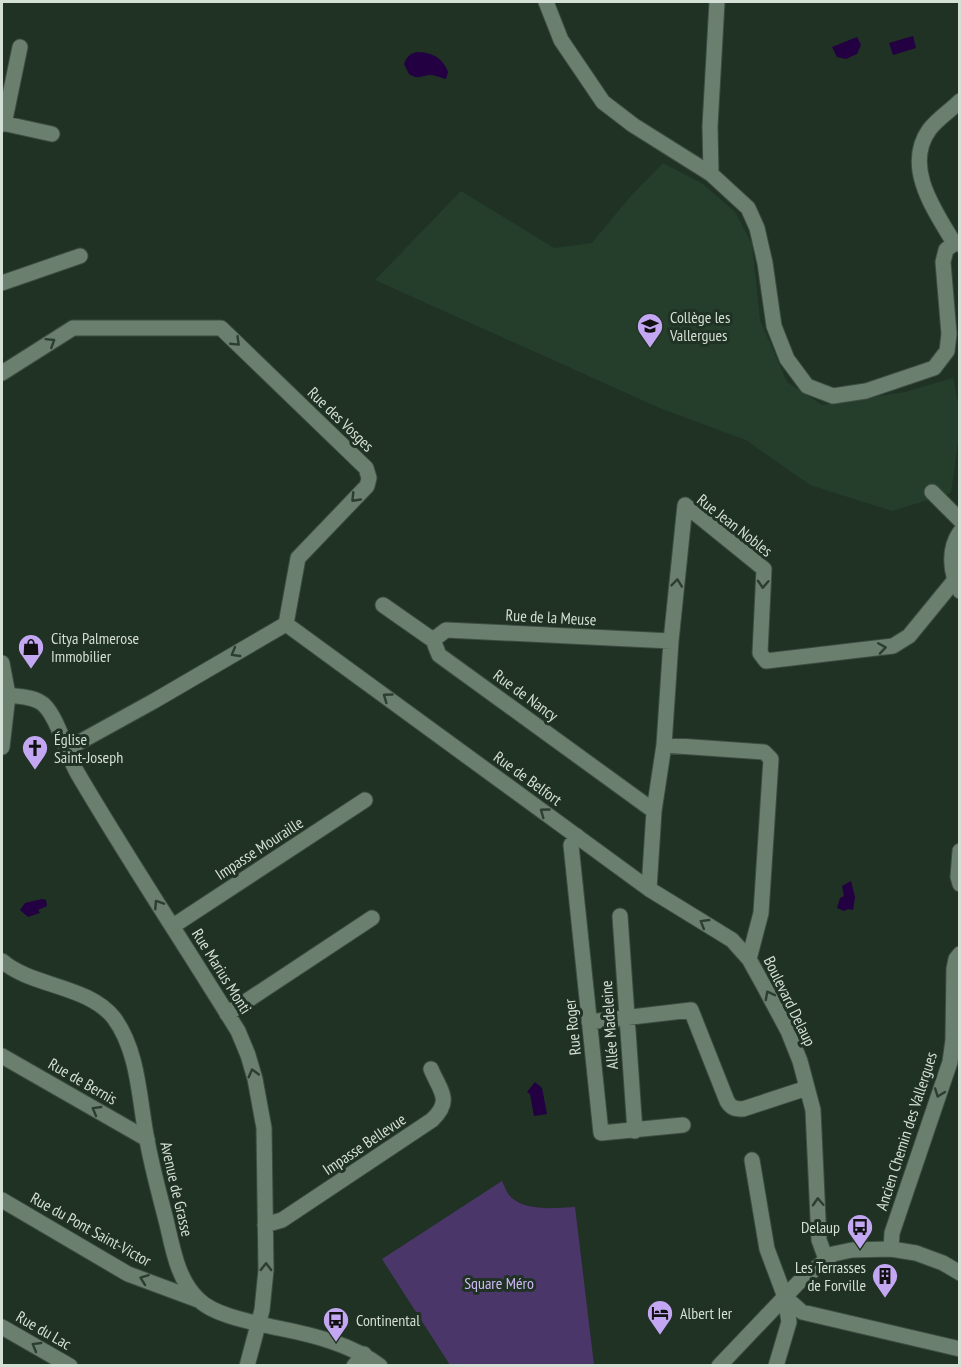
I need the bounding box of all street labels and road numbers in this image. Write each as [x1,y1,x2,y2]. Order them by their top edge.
street label: Rue des Vosges [304,382,378,456]
street label: Rue Jean Nobles [693,489,777,561]
street label: Rue de la Meuse [505,605,597,629]
street label: Rue de Nancy [490,665,562,725]
street label: Rue de Belfort [490,747,567,810]
street label: Impasse Mouraille [211,812,307,884]
street label: Rue Marius Monti [188,925,256,1017]
street label: Boulevard Delaup [760,953,820,1049]
street label: Allée Madeleine [596,980,622,1070]
street label: Rue Roger [559,997,585,1056]
street label: Ancien Chemin des Vallergues [871,1049,941,1213]
street label: Rue de Bernis [45,1053,121,1109]
street label: Impasse Bellevue [319,1109,409,1179]
street label: Avenue de Grasse [156,1140,198,1238]
street label: Rue du Pont Saint-Victor [27,1188,155,1271]
street label: Rue du Lac [13,1306,75,1354]

